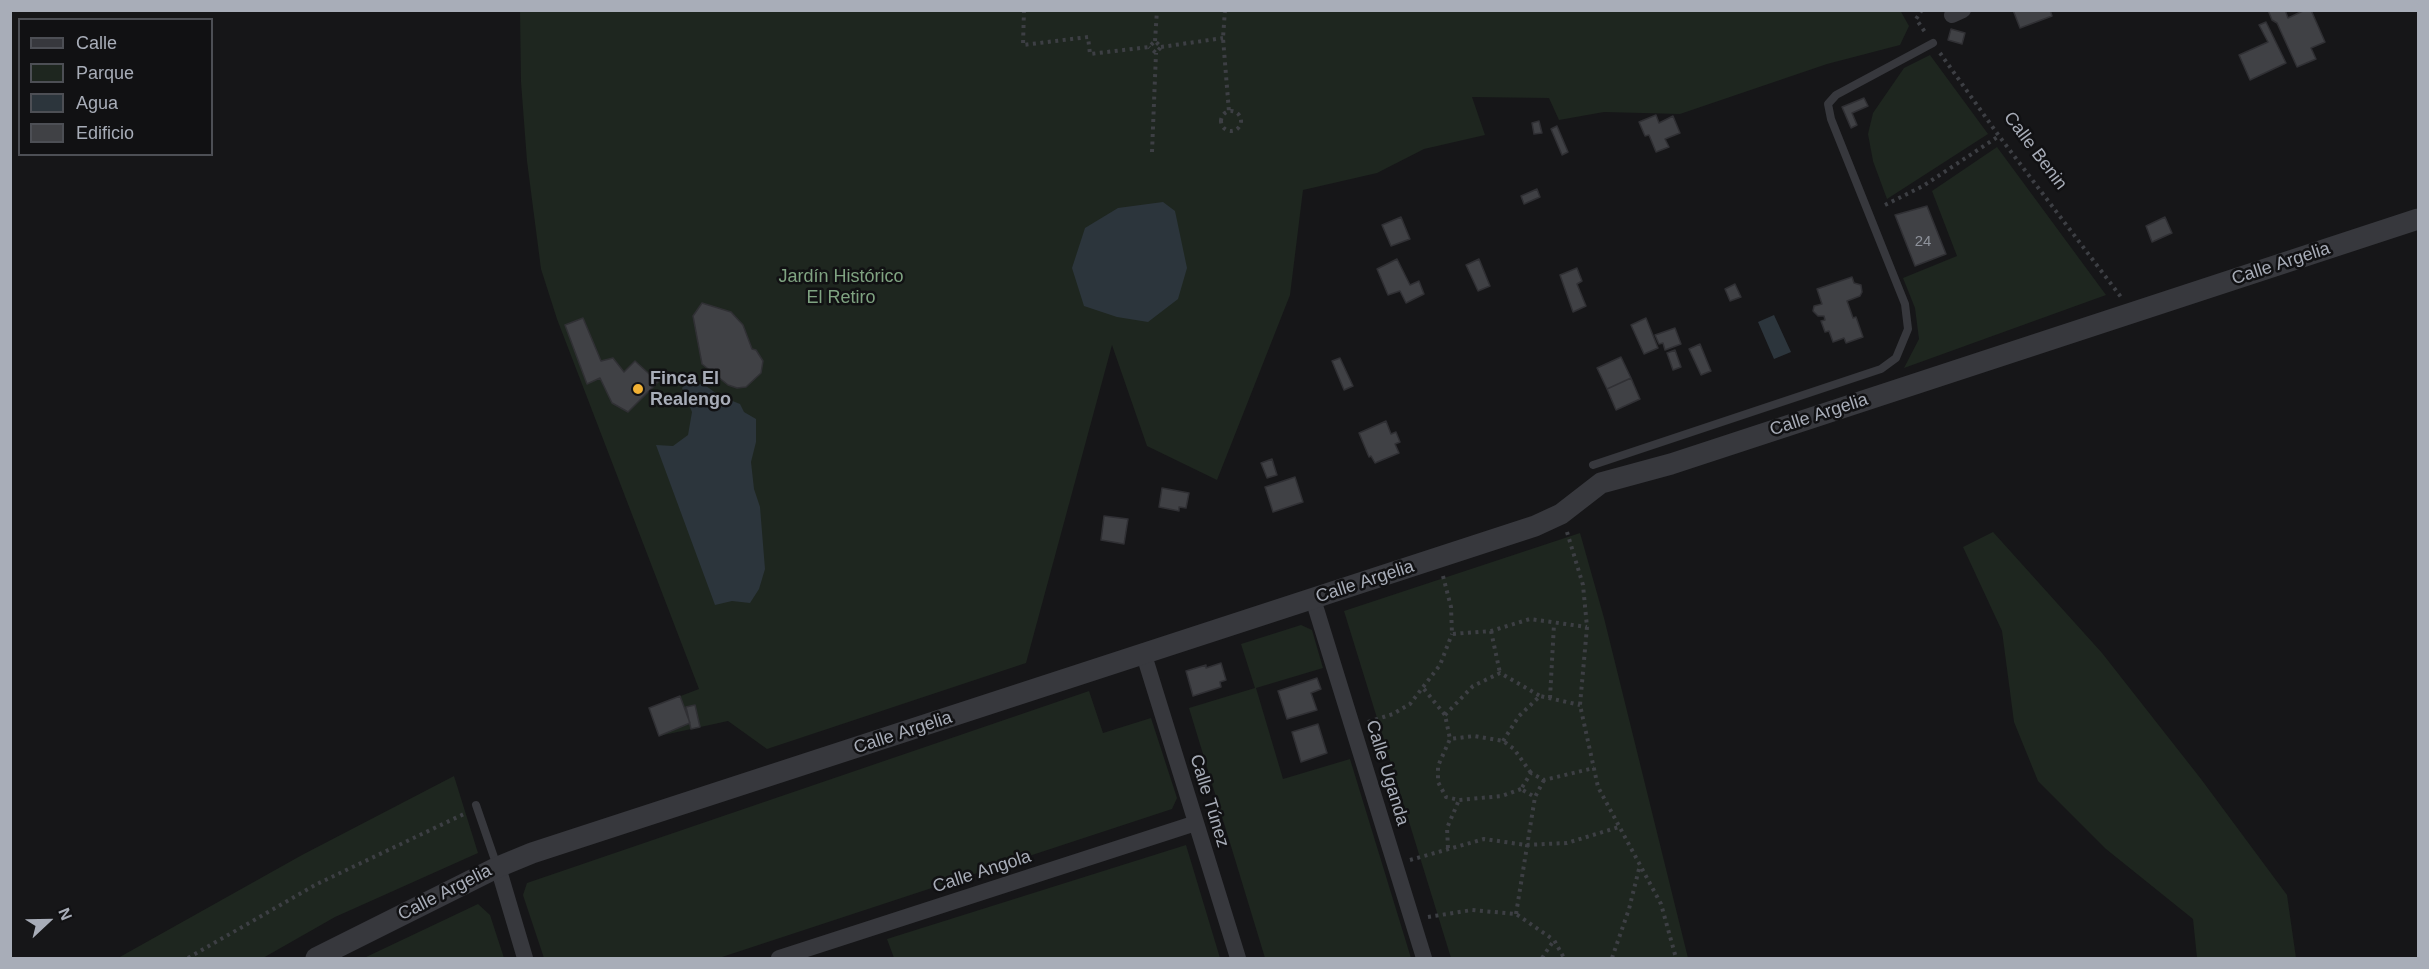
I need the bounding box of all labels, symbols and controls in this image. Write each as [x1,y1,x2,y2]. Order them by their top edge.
legend [18,18,213,156]
text: Calle [76,33,117,53]
text: Parque [76,63,134,83]
text: Agua [76,93,118,113]
street label: Calle Benin [1999,108,2071,194]
text: Edificio [76,123,134,143]
house number: 24 [1915,233,1931,251]
street label: Calle Argelia [2229,238,2333,290]
park label: Jardín Histórico El Retiro [778,266,904,308]
place label: Finca El Realengo [650,368,731,410]
marker: Finca El Realengo [631,382,645,396]
street label: Calle Argelia [1767,389,1871,441]
street label: Calle Argelia [1313,556,1417,608]
street label: Calle Argelia [851,707,955,759]
street label: Calle Uganda [1361,718,1413,828]
street label: Calle Túnez [1185,752,1233,850]
street label: Calle Angola [930,846,1034,898]
street label: Calle Argelia [395,860,495,926]
north arrow [18,891,78,951]
text: N [55,906,75,923]

